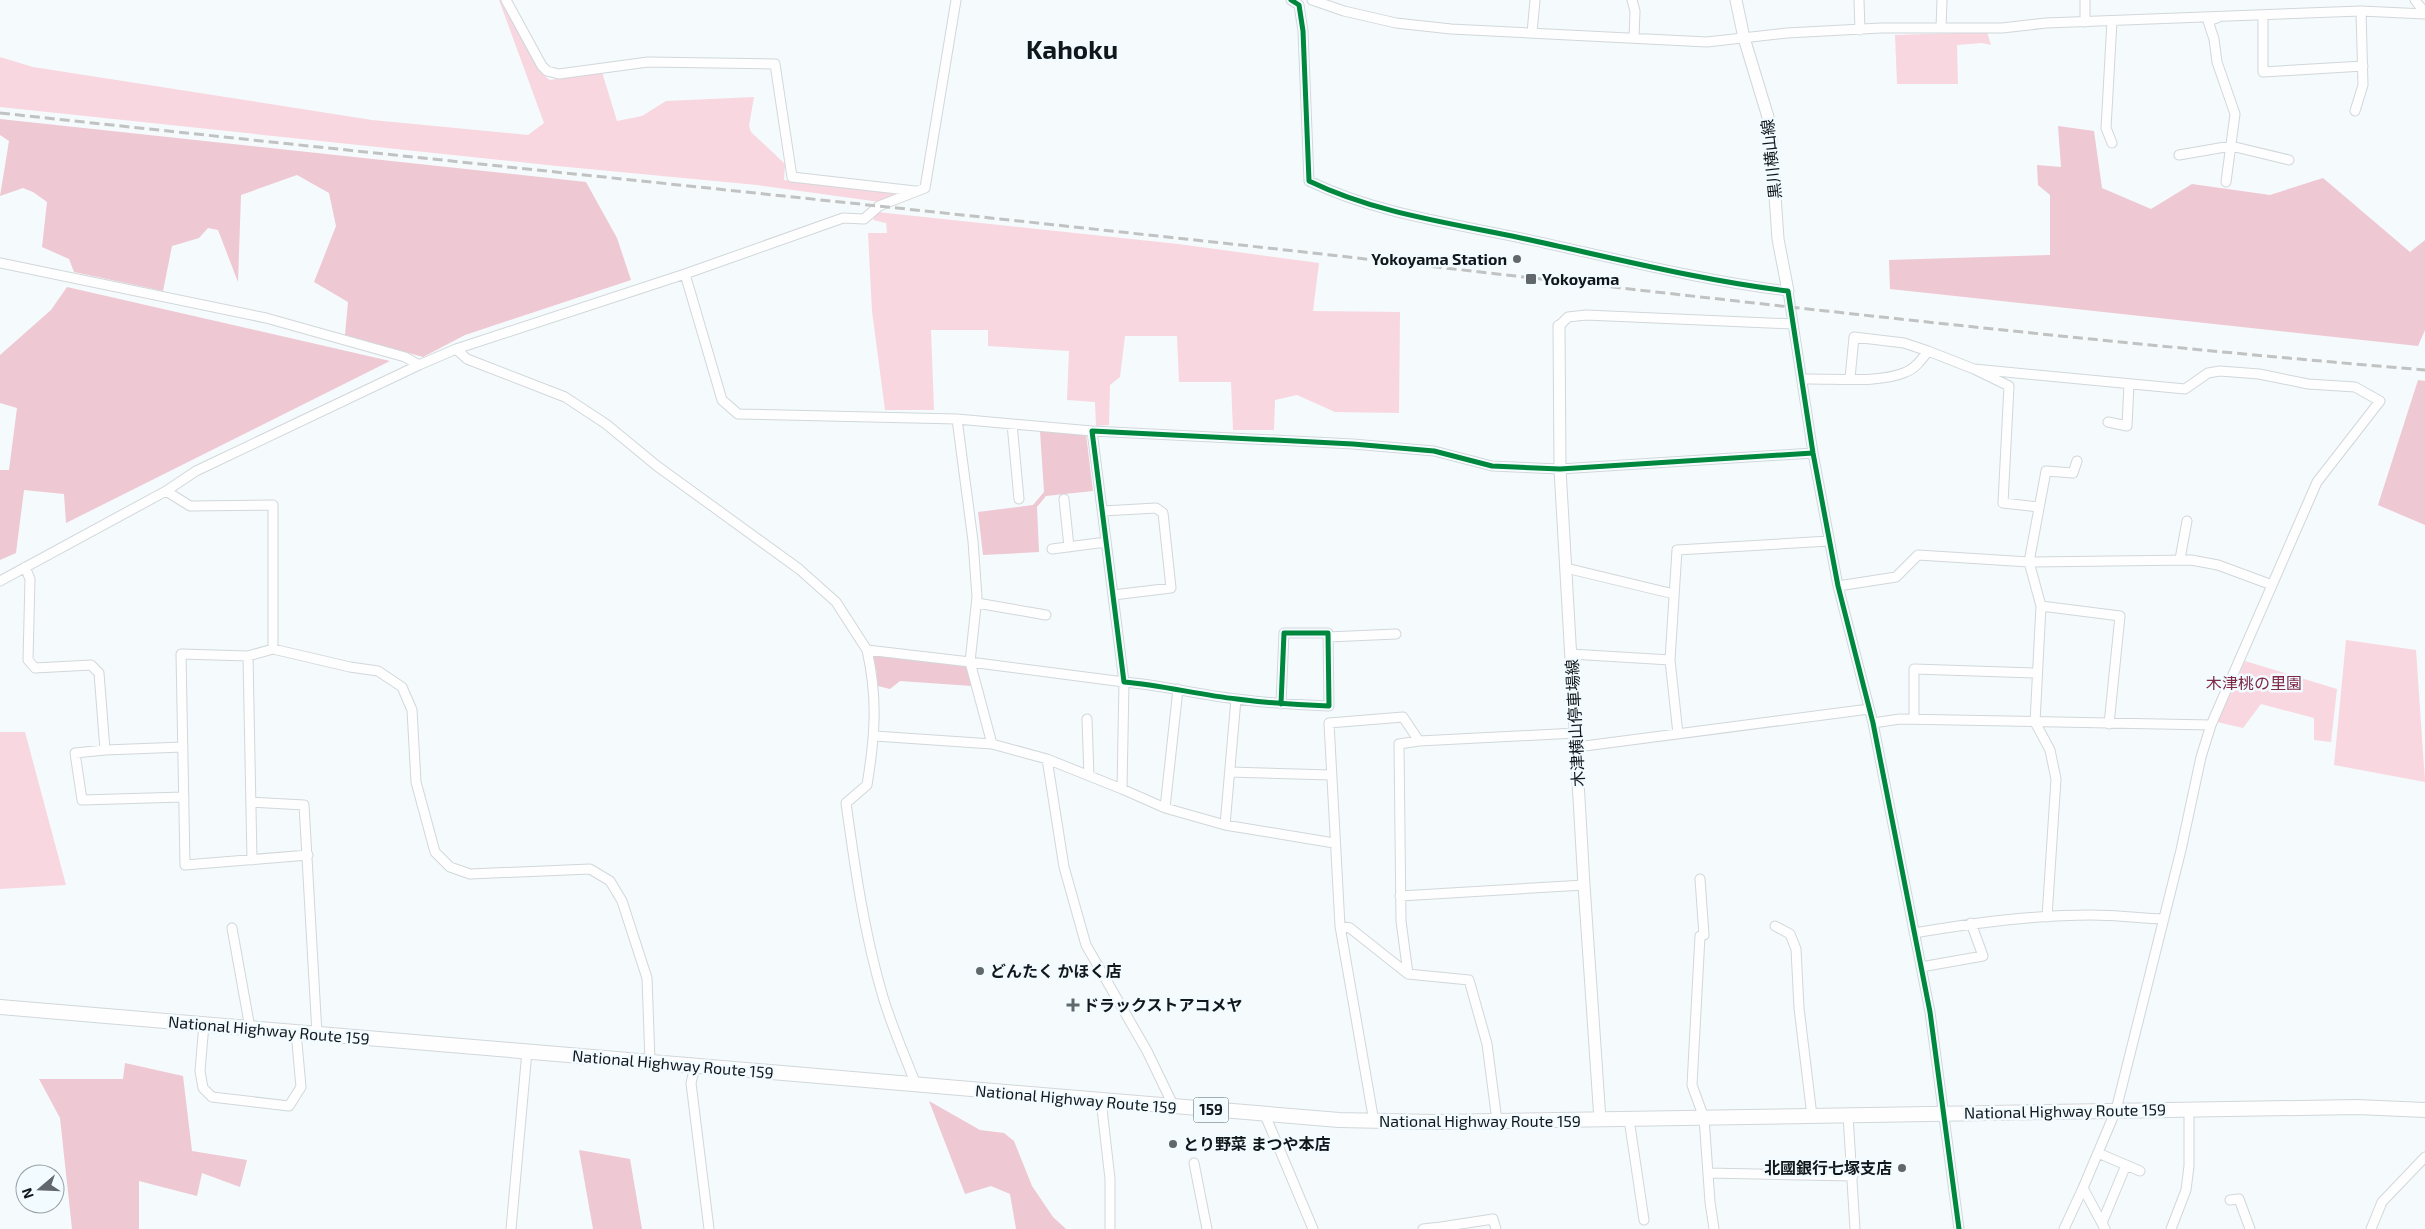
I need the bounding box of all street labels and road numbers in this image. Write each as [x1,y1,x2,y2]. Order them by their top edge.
street label: 黒川横山線 [1757,118,1784,200]
street label: 木津横山停車場線 [1562,659,1587,787]
street label: National Highway Route 159 [168,1011,371,1048]
street label: National Highway Route 159 [572,1045,775,1082]
street label: National Highway Route 159 [975,1080,1178,1117]
road number: 159 [1194,1098,1228,1122]
street label: National Highway Route 159 [1964,1099,2166,1122]
street label: National Highway Route 159 [1379,1111,1581,1130]

